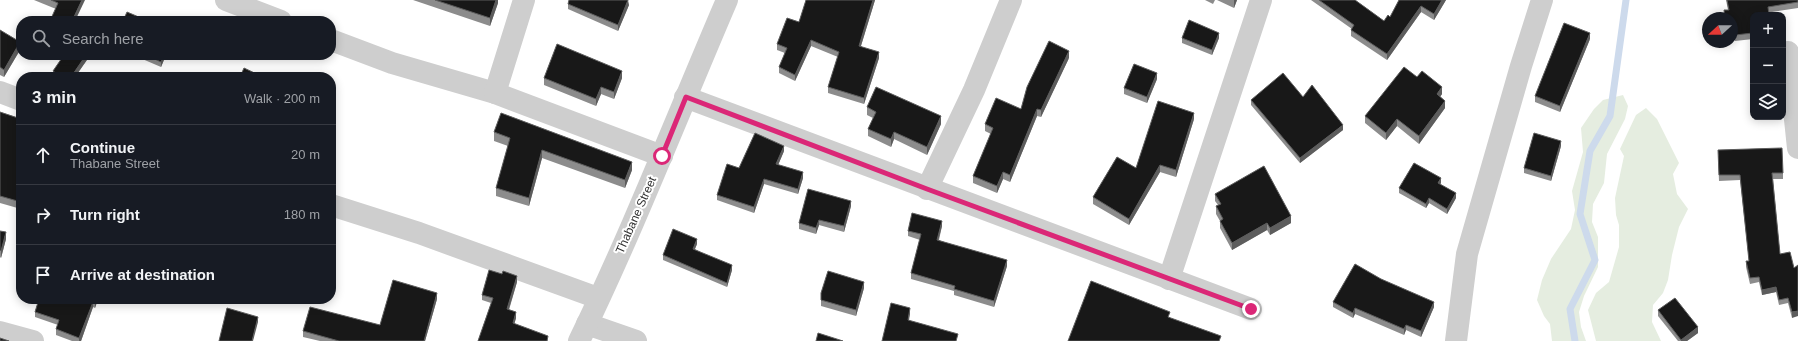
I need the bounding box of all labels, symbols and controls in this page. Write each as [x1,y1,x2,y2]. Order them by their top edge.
north arrow [1702,12,1738,48]
map controls [1750,12,1786,120]
button: + [1750,12,1786,48]
search box [16,16,336,60]
icon: search [30,27,52,49]
text: Search here [62,30,144,47]
button: − [1750,48,1786,84]
button: layers [1750,84,1786,120]
text: 3 min [32,88,76,107]
text: Walk · 200 m [244,91,320,106]
text: Continue [70,139,135,156]
icon: ahead [32,144,54,166]
text: 20 m [291,147,320,162]
route start [653,147,671,165]
text: Thabane Street [70,156,160,171]
street label: Thabane Street [613,174,659,256]
icon: right [32,204,54,226]
text: Turn right [70,206,140,223]
text: 180 m [284,207,320,222]
icon: arrive [32,264,54,286]
text: Arrive at destination [70,266,215,283]
route end [1242,300,1260,318]

